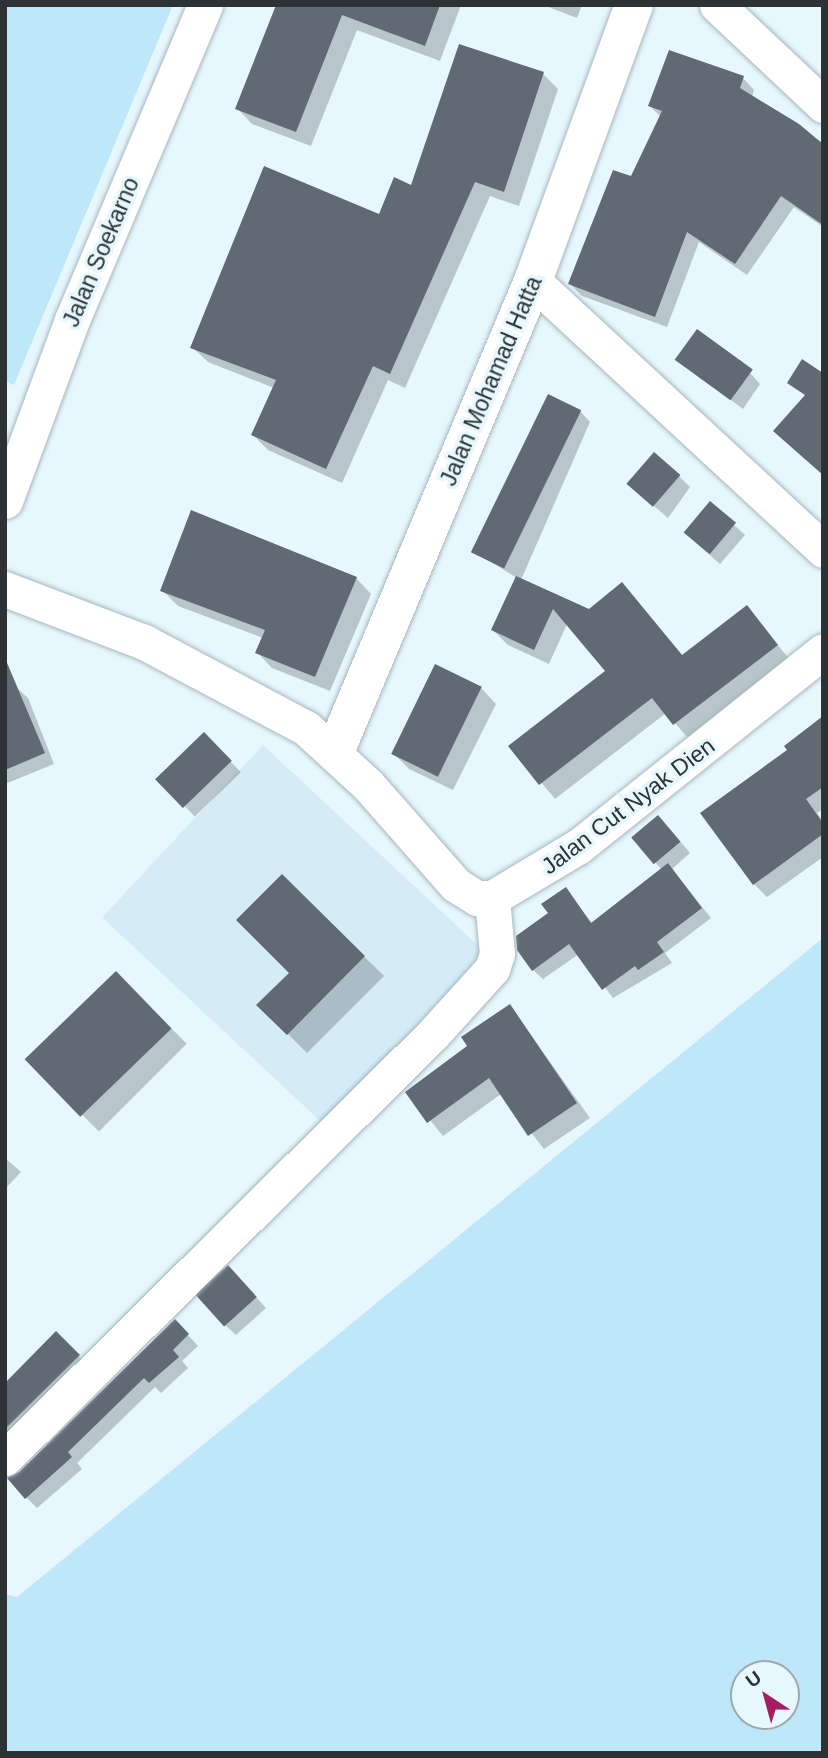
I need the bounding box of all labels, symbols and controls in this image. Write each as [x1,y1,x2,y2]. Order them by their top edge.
street label: Jalan Soekarno [57,173,145,331]
street label: Jalan Mohamad Hatta [434,272,548,490]
street label: Jalan Cut Nyak Dien [536,732,720,880]
north arrow [730,1660,800,1730]
text: U [742,1667,765,1692]

